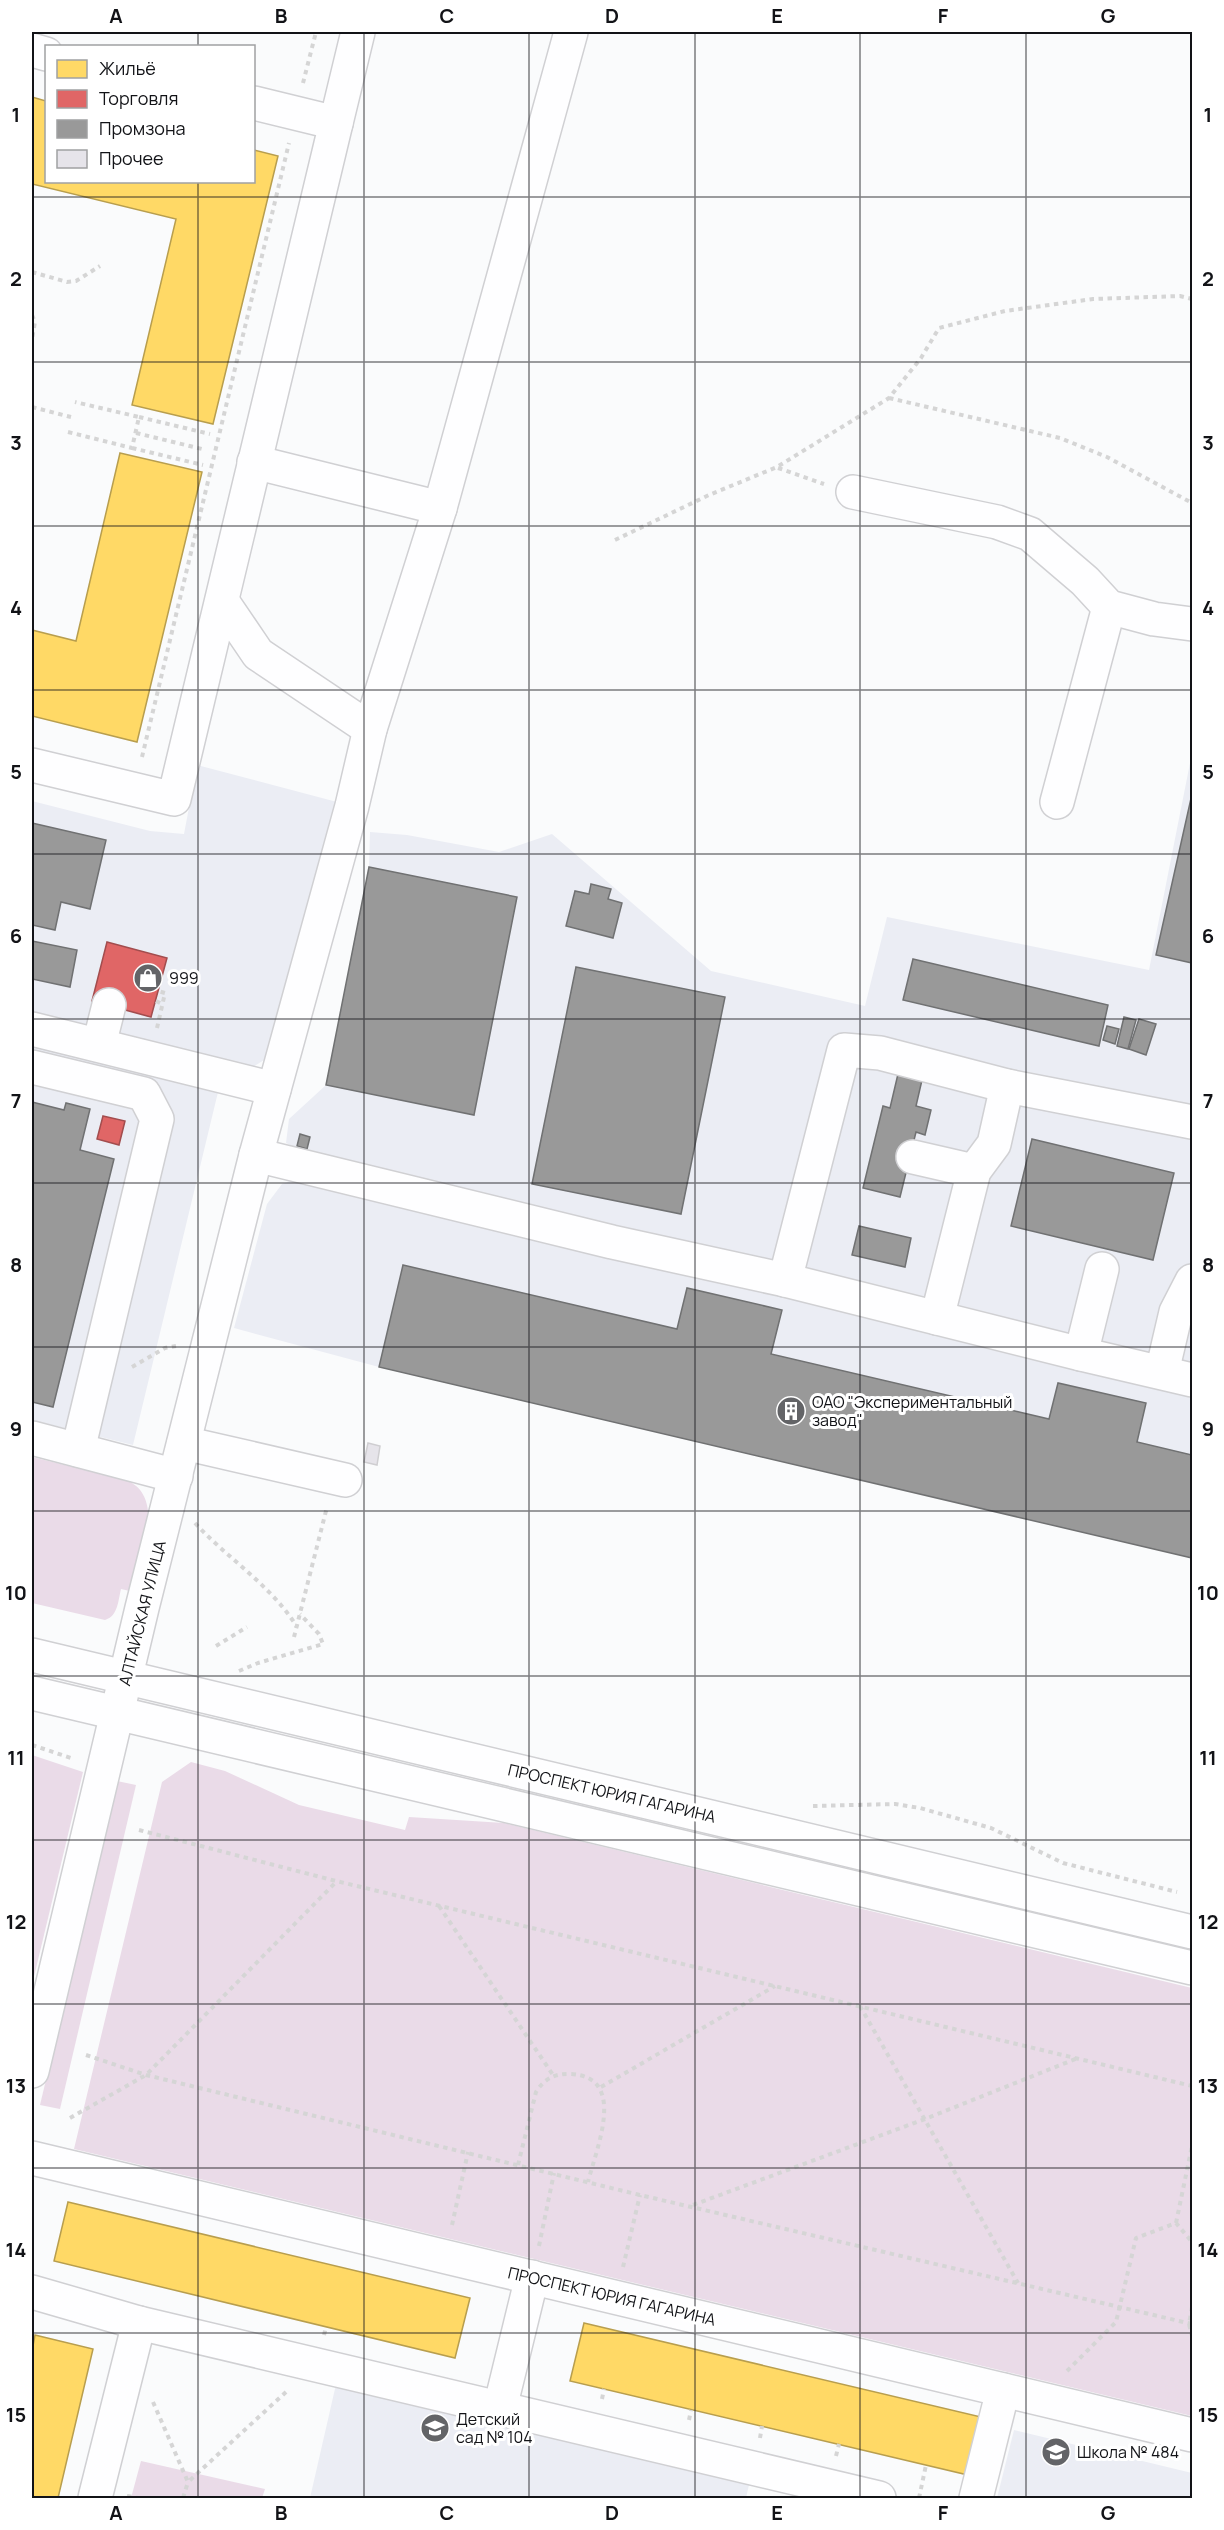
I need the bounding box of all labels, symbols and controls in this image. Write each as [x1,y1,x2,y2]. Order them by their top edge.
text: A [109,2,123,29]
text: B [275,2,288,29]
text: C [440,2,454,29]
text: D [605,2,619,29]
text: E [771,2,783,29]
text: F [938,2,949,29]
text: G [1101,2,1116,29]
legend [45,45,255,183]
text: Жильё [99,56,156,80]
text: Торговля [99,86,178,110]
text: 1 [12,101,20,128]
text: 1 [1204,101,1212,128]
text: Промзона [99,116,186,140]
text: Прочее [99,146,164,170]
text: 2 [10,265,22,292]
text: 2 [1202,265,1214,292]
text: 3 [10,429,22,456]
text: 3 [1202,429,1214,456]
text: 4 [10,594,22,621]
text: 4 [1202,594,1214,621]
text: 5 [10,758,22,785]
text: 5 [1202,758,1214,785]
text: 6 [10,922,22,949]
text: 6 [1202,922,1214,949]
shop icon: 999 [132,962,164,994]
place label: 999 [169,967,199,989]
text: 7 [11,1087,21,1114]
text: 7 [1203,1087,1213,1114]
text: 8 [10,1251,22,1278]
text: 8 [1202,1251,1214,1278]
place label: ОАО "Экспериментальный завод" [812,1391,1012,1431]
building icon: ОАО "Экспериментальный завод" [775,1395,807,1427]
text: 9 [10,1415,22,1442]
text: 9 [1202,1415,1214,1442]
street label: АЛТАЙСКАЯ УЛИЦА [113,1538,171,1688]
text: 10 [5,1579,27,1606]
text: 10 [1197,1579,1219,1606]
text: 11 [7,1744,25,1771]
text: 11 [1199,1744,1217,1771]
street label: ПРОСПЕКТ ЮРИЯ ГАГАРИНА [506,1758,718,1828]
text: 12 [6,1908,26,1935]
text: 12 [1198,1908,1218,1935]
text: 13 [6,2072,26,2099]
text: 13 [1198,2072,1218,2099]
text: 14 [6,2236,26,2263]
text: 14 [1198,2236,1218,2263]
street label: ПРОСПЕКТ ЮРИЯ ГАГАРИНА [506,2261,718,2331]
text: 15 [6,2401,26,2428]
text: 15 [1198,2401,1218,2428]
place label: Детский сад № 104 [456,2408,533,2448]
school or university icon: Детский сад № 104 [419,2412,451,2444]
school or university icon: Школа № 484 [1040,2436,1072,2468]
place label: Школа № 484 [1077,2441,1179,2463]
text: A [109,2499,123,2526]
text: B [275,2499,288,2526]
text: C [440,2499,454,2526]
text: D [605,2499,619,2526]
text: E [771,2499,783,2526]
text: F [938,2499,949,2526]
text: G [1101,2499,1116,2526]

